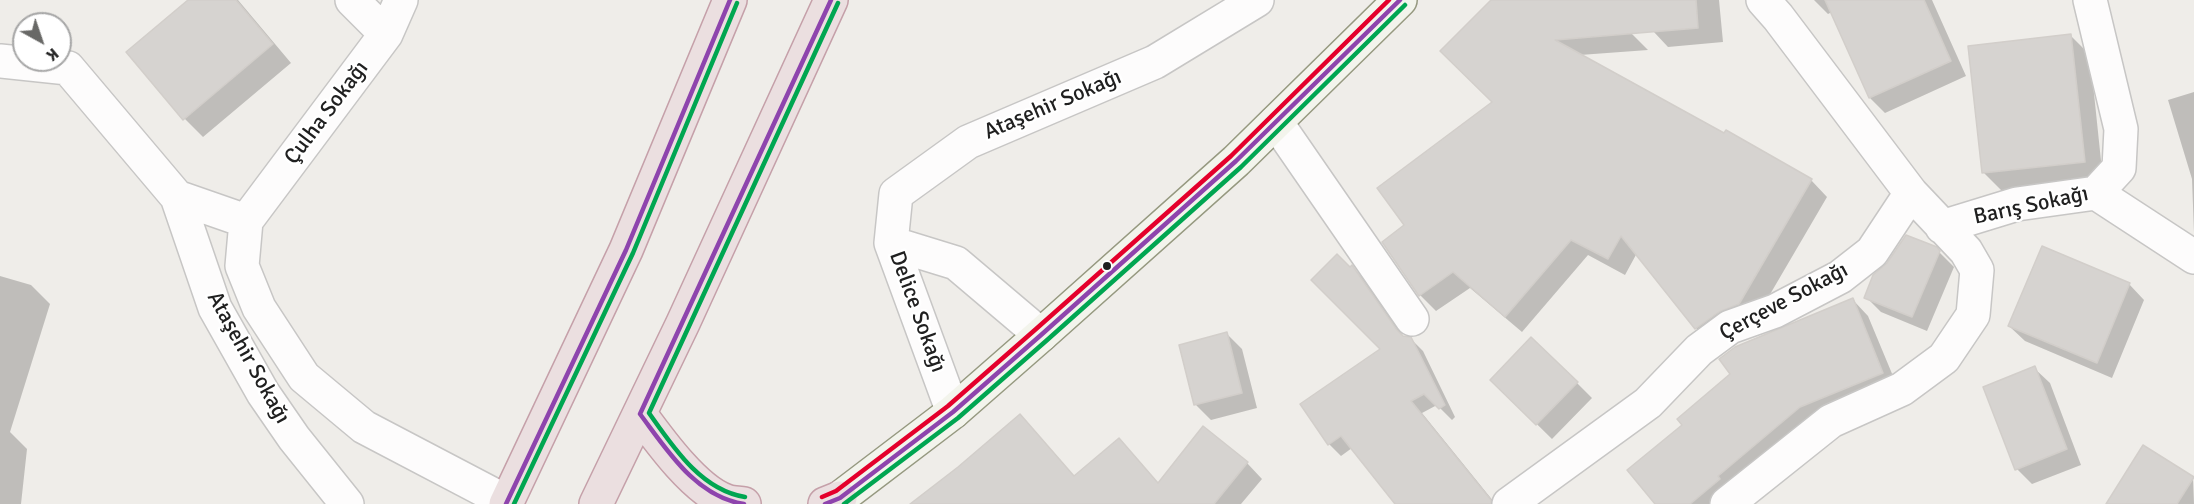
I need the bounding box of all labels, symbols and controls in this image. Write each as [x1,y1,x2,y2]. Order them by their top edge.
north arrow [12,12,72,72]
text: K [42,43,63,65]
street label: Çulha Sokağı [279,56,375,170]
street label: Ataşehir Sokağı [980,64,1126,146]
street label: Barış Sokağı [1971,181,2091,231]
street label: Delice Sokağı [883,248,951,376]
street label: Çerçeve Sokağı [1715,257,1853,347]
unlabelled marker [1101,260,1113,272]
street label: Ataşehir Sokağı [201,287,295,429]

